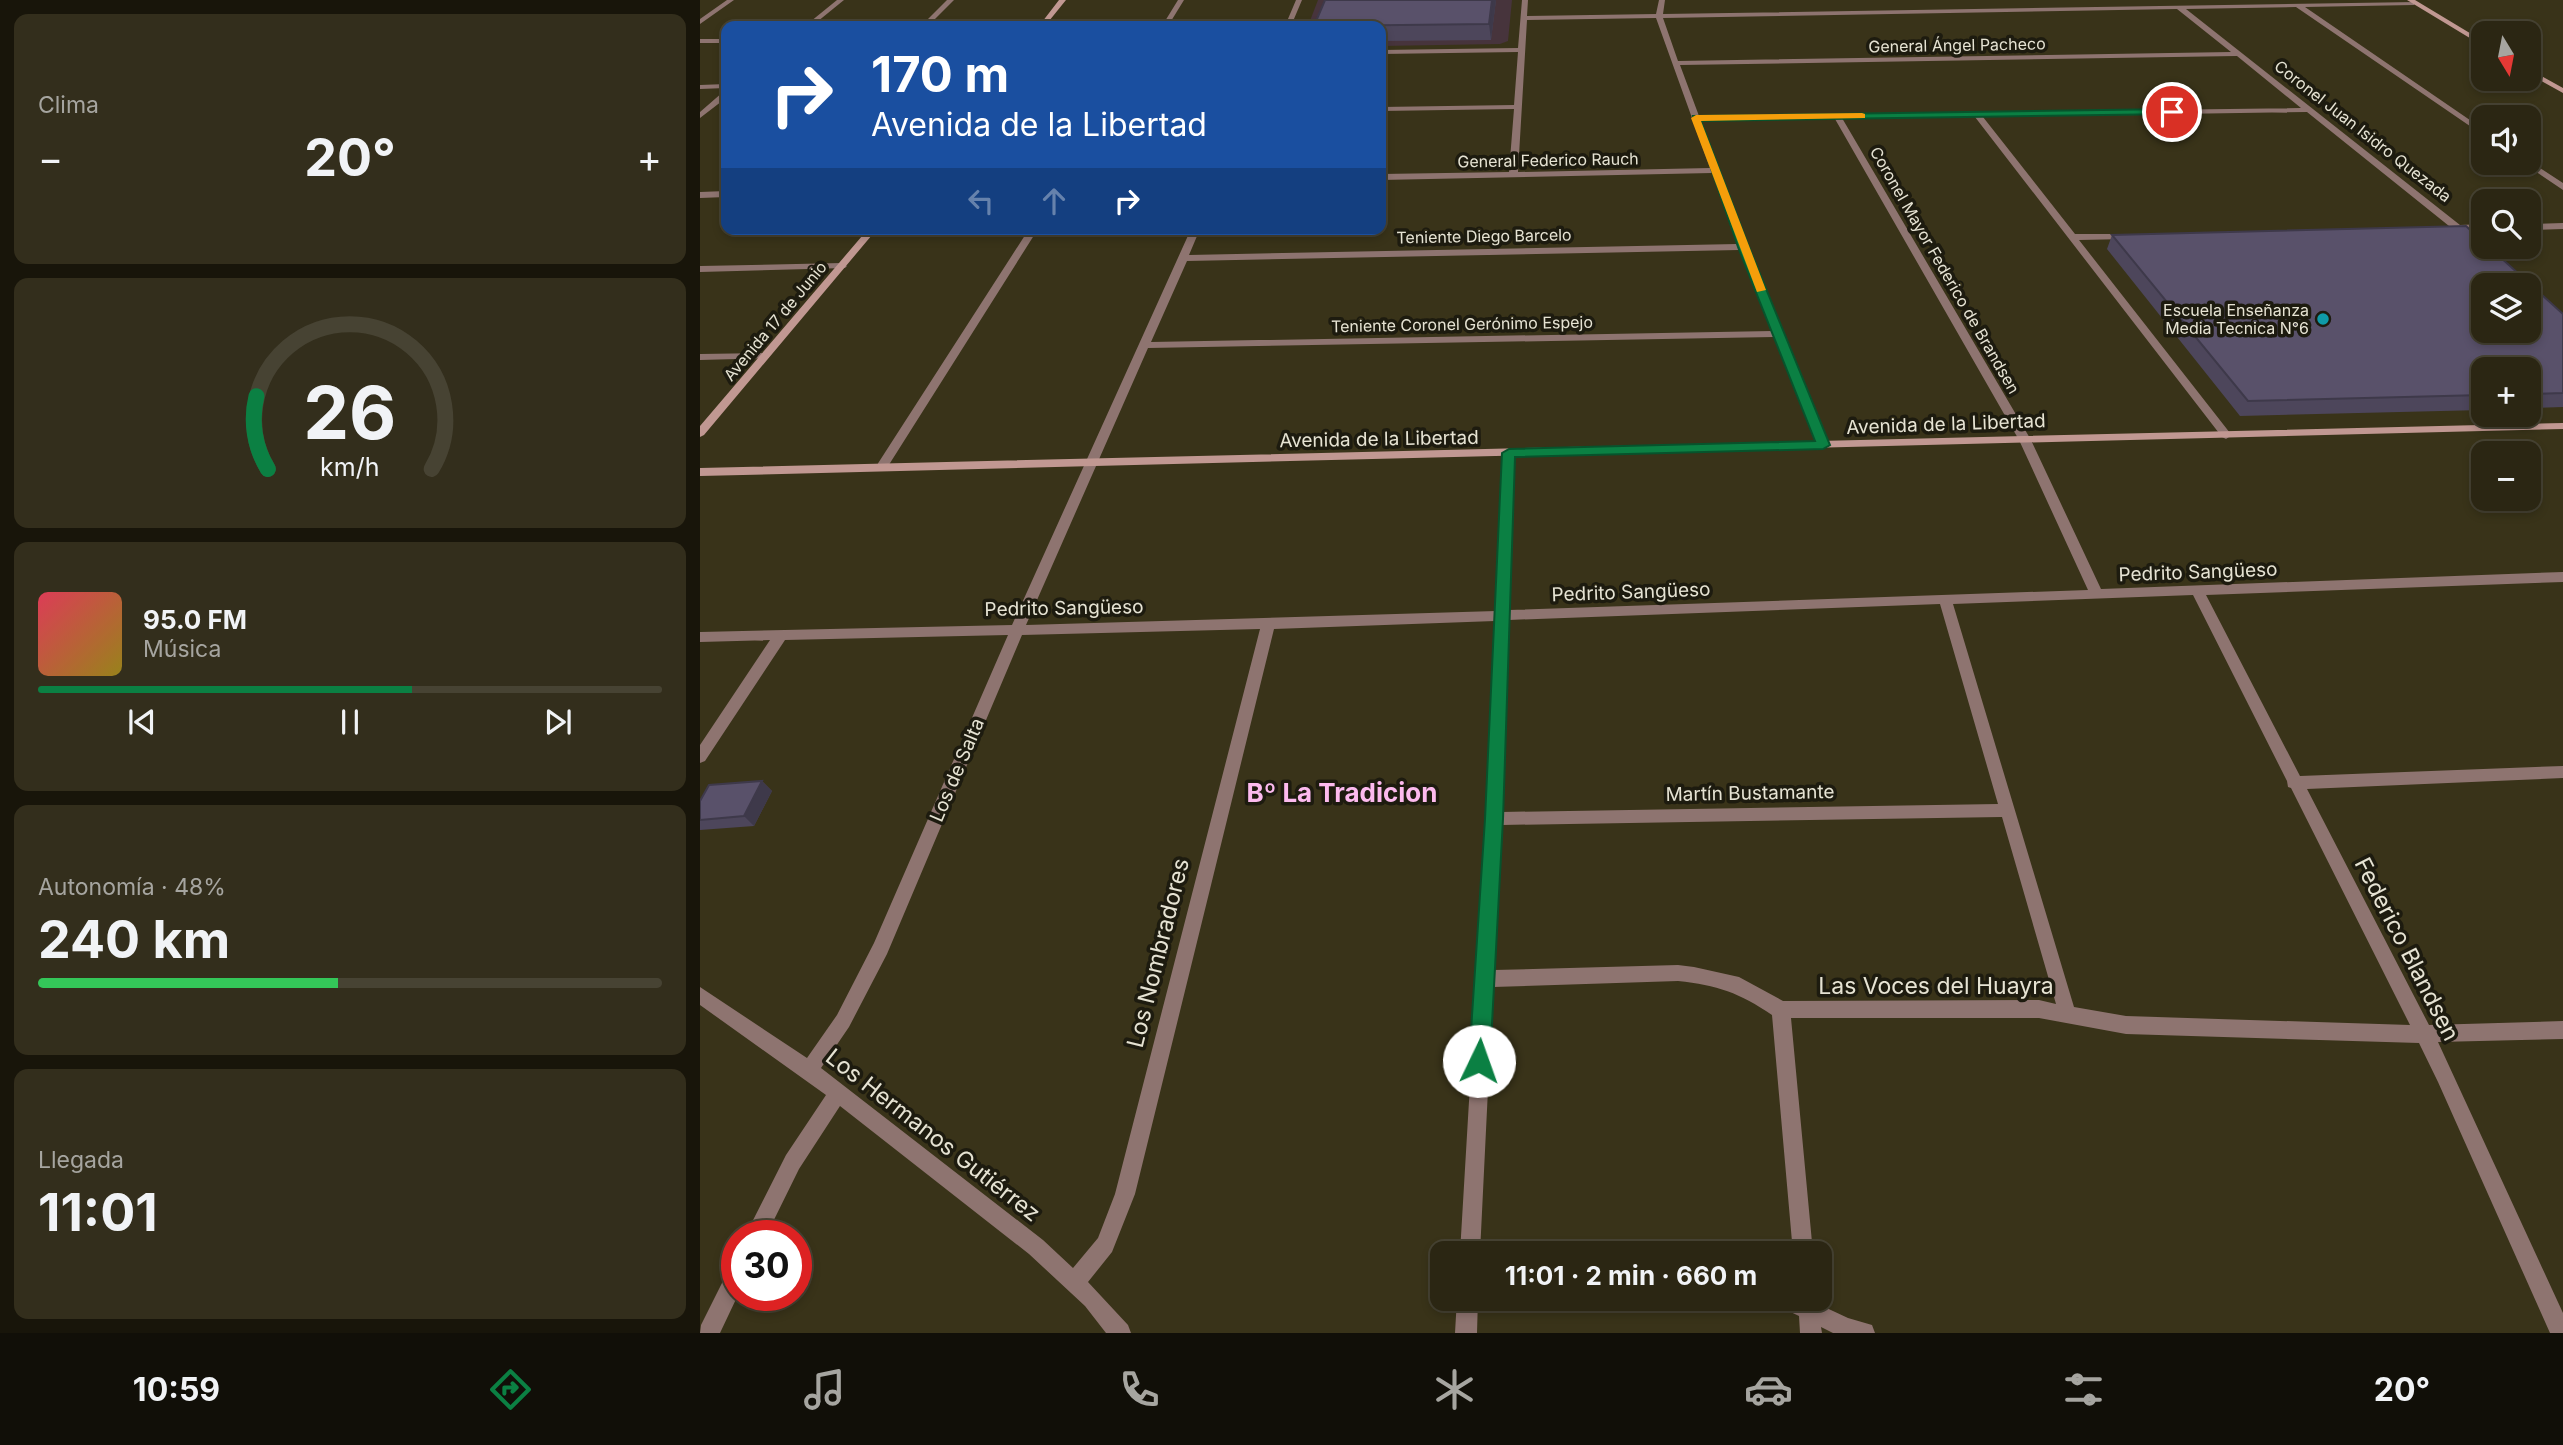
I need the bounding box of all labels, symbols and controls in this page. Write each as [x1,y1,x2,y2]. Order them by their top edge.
north arrow [2471,21,2541,91]
map controls [2471,21,2541,511]
street label: General Ángel Pacheco [1868,33,2046,57]
text: 170 m [871,45,1009,104]
icon: right [756,49,847,140]
street label: Coronel Juan Isidro Quezada [2271,56,2455,206]
pin [2142,82,2202,142]
text: Clima [38,91,99,119]
icon: arrive [2153,93,2191,131]
text: Avenida de la Libertad [871,105,1207,144]
button: sound [2471,105,2541,175]
text: 20° [304,126,396,189]
text: − [38,135,63,181]
text: + [637,135,662,181]
street label: Coronel Mayor Federico de Brandsen [1866,143,2024,397]
street label: General Federico Rauch [1457,148,1639,172]
icon: left [962,182,1000,220]
icon: ahead [1035,182,1073,220]
icon: right [1108,182,1146,220]
button: search [2471,189,2541,259]
street label: Teniente Diego Barcelo [1396,224,1572,248]
street label: Avenida 17 de Junio [719,257,831,385]
button: layers [2471,273,2541,343]
place label: Escuela Enseñanza Media Tecnica N°6 [2163,300,2309,338]
marker: Escuela Enseñanza Media Tecnica N°6 [2315,311,2331,327]
street label: Teniente Coronel Gerónimo Espejo [1331,312,1593,336]
button: + [2471,357,2541,427]
text: 26 [303,368,397,457]
street label: Avenida de la Libertad [1846,409,2046,439]
street label: Avenida de la Libertad [1279,426,1479,452]
button: − [2471,441,2541,511]
text: km/h [320,451,380,481]
street label: Pedrito Sangüeso [2118,558,2278,586]
street label: Pedrito Sangüeso [1551,578,1711,606]
street label: Pedrito Sangüeso [984,595,1144,621]
text: 95.0 FM [143,604,247,635]
text: Música [143,635,221,663]
icon: previous [123,703,161,741]
icon: pause [331,703,369,741]
icon: next [539,703,577,741]
street label: Los de Salta [925,715,989,825]
district label: Bº La Tradicion [1247,777,1437,808]
street label: Martín Bustamante [1665,780,1835,806]
street label: Federico Blandsen [2349,853,2465,1045]
street label: Los Nombradores [1121,855,1195,1051]
text: Autonomía · 48% [38,873,226,901]
text: 240 km [38,908,230,971]
street label: Las Voces del Huayra [1818,972,2054,1000]
position arrow [1442,1024,1516,1098]
street label: Los Hermanos Gutiérrez [820,1043,1046,1227]
text: Llegada [38,1146,124,1174]
text: 11:01 [38,1181,158,1244]
speed limit sign: 30 [721,1220,812,1311]
text: 11:01 · 2 min · 660 m [1505,1260,1757,1291]
icon: directions [486,1365,535,1414]
icon: music [800,1365,849,1414]
icon: phone [1115,1365,1164,1414]
icon: climate [1430,1365,1479,1414]
icon: car [1744,1365,1793,1414]
icon: filters [2059,1365,2108,1414]
text: 10:59 [133,1370,220,1409]
text: 20° [2374,1370,2430,1409]

